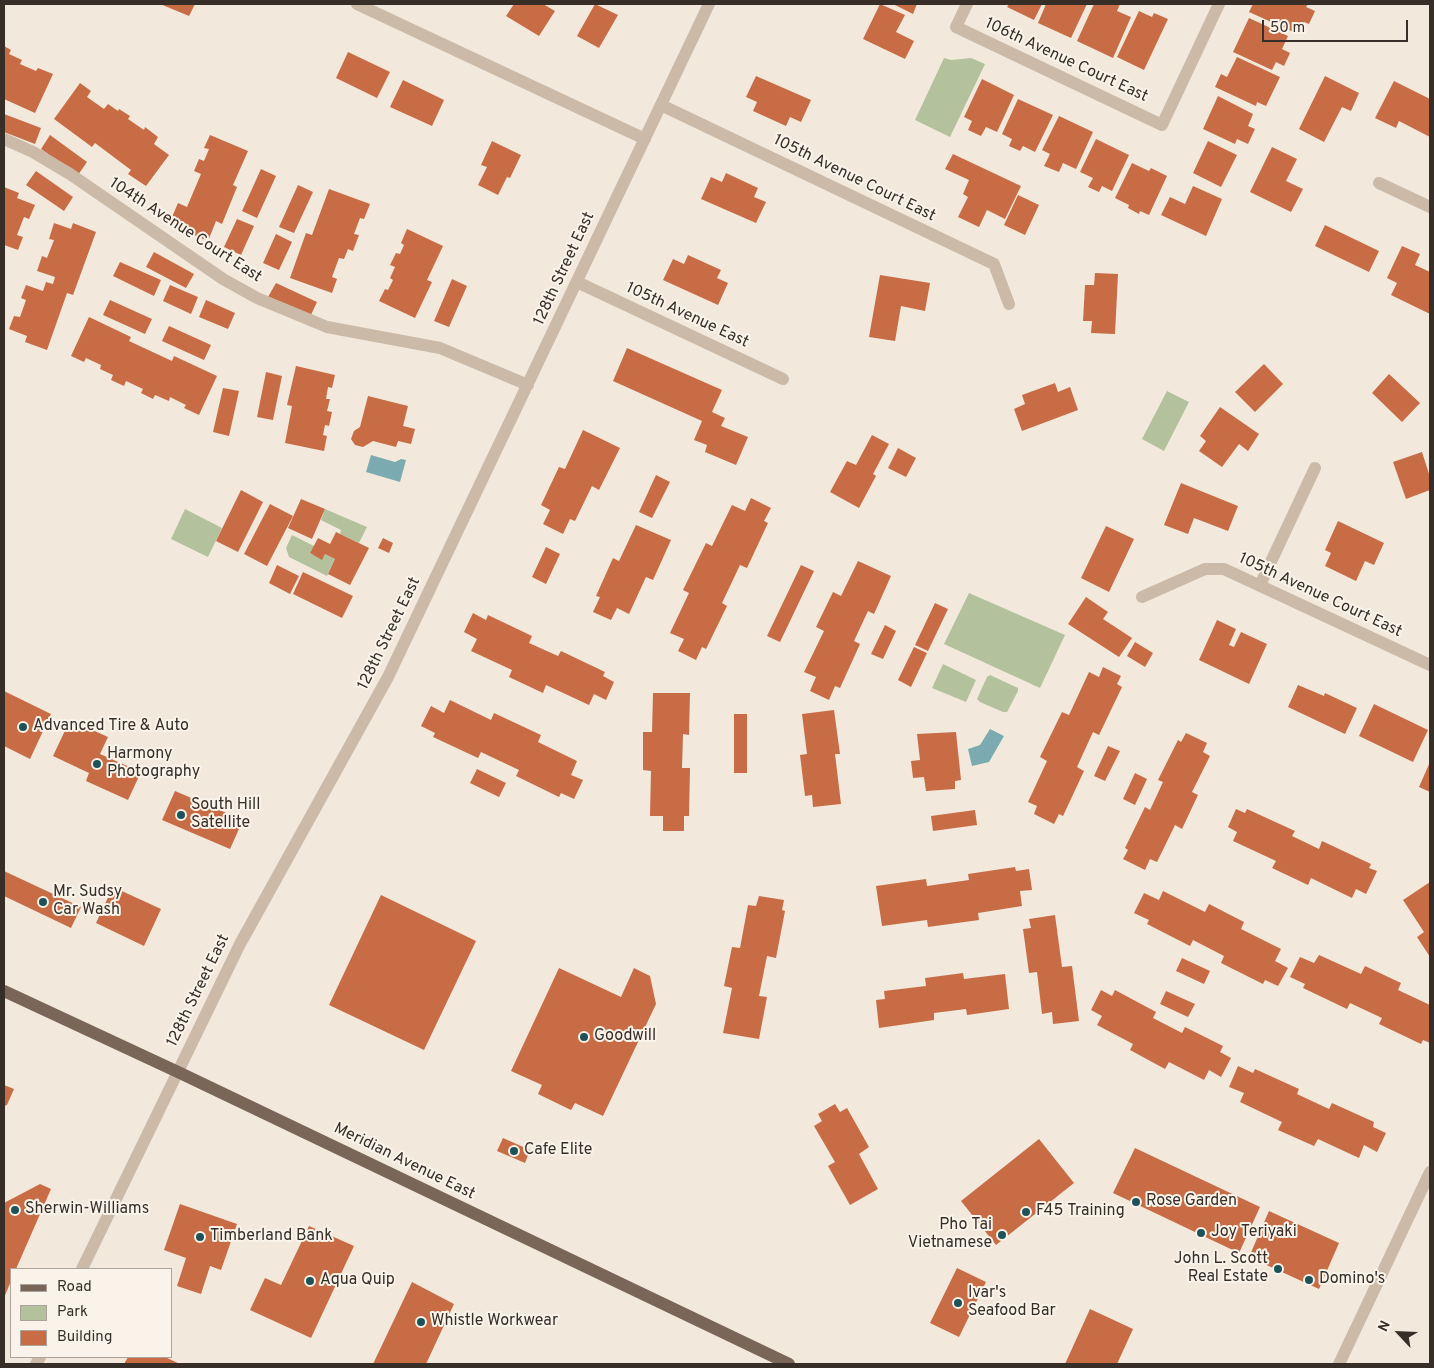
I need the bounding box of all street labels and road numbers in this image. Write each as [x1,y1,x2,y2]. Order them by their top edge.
street label: 106th Avenue Court East [981,15,1151,107]
street label: 105th Avenue Court East [770,131,938,227]
street label: 104th Avenue Court East [105,174,265,288]
street label: 128th Street East [530,209,600,329]
street label: 105th Avenue East [623,279,751,353]
street label: 105th Avenue Court East [1235,550,1405,642]
street label: 128th Street East [354,575,426,693]
street label: 128th Street East [163,932,235,1050]
street label: Meridian Avenue East [330,1119,478,1205]

